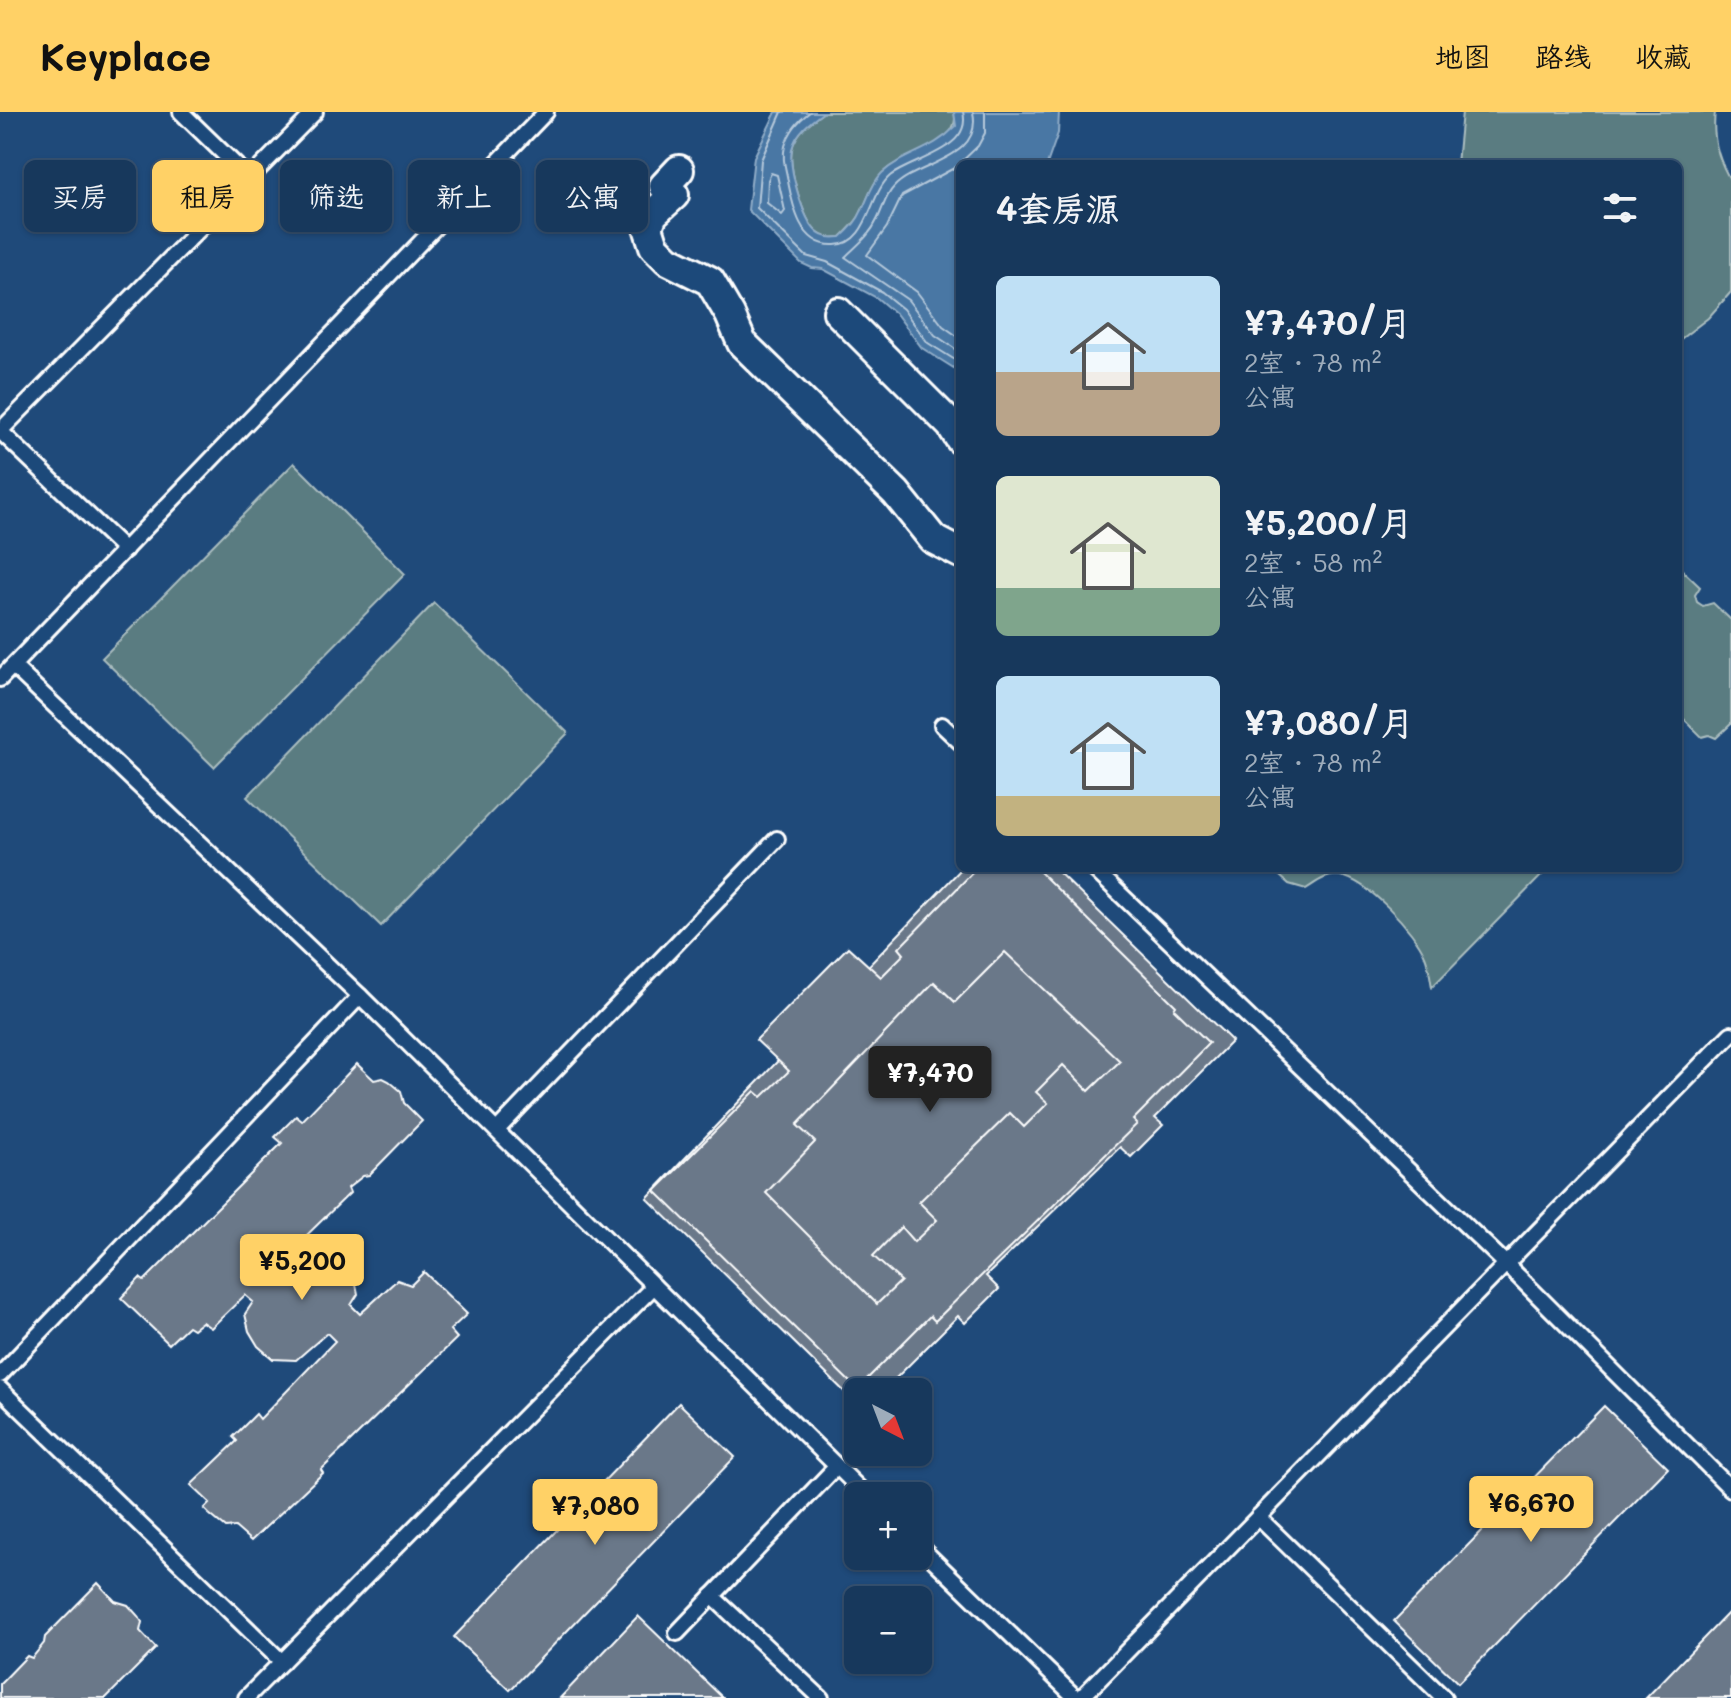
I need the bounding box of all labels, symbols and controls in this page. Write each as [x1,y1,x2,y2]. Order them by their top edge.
text: Keyplace [40,31,211,81]
text: 地图 [1435,38,1491,74]
text: 路线 [1535,38,1591,74]
text: 收藏 [1635,38,1691,74]
chip: 买房 [24,160,136,232]
chip: 租房 [152,160,264,232]
chip: 筛选 [280,160,392,232]
chip: 新上 [408,160,520,232]
chip: 公寓 [536,160,648,232]
text: 4套房源 [996,185,1120,230]
icon: filters [1598,186,1642,230]
text: ¥7,470/月 [1244,299,1412,344]
icon: home [1060,308,1156,404]
text: 2室 · 78 m² [1244,345,1382,379]
text: 公寓 [1244,379,1296,413]
text: ¥5,200/月 [1244,499,1413,544]
icon: home [1060,508,1156,604]
text: 2室 · 58 m² [1244,545,1382,579]
text: 公寓 [1244,579,1296,613]
text: ¥7,080/月 [1244,699,1414,744]
icon: home [1060,708,1156,804]
text: 2室 · 78 m² [1244,745,1382,779]
text: 公寓 [1244,779,1296,813]
pin: ¥7,470 [865,1046,995,1114]
text: ¥7,470 [886,1055,974,1089]
pin: ¥5,200 [237,1234,367,1302]
text: ¥5,200 [258,1243,346,1277]
north arrow [844,1378,932,1466]
map controls [844,1378,932,1674]
pin: ¥6,670 [1466,1476,1596,1544]
pin: ¥7,080 [530,1479,660,1547]
button: + [844,1482,932,1570]
text: ¥6,670 [1487,1485,1575,1519]
text: ¥7,080 [550,1488,640,1522]
button: − [844,1586,932,1674]

